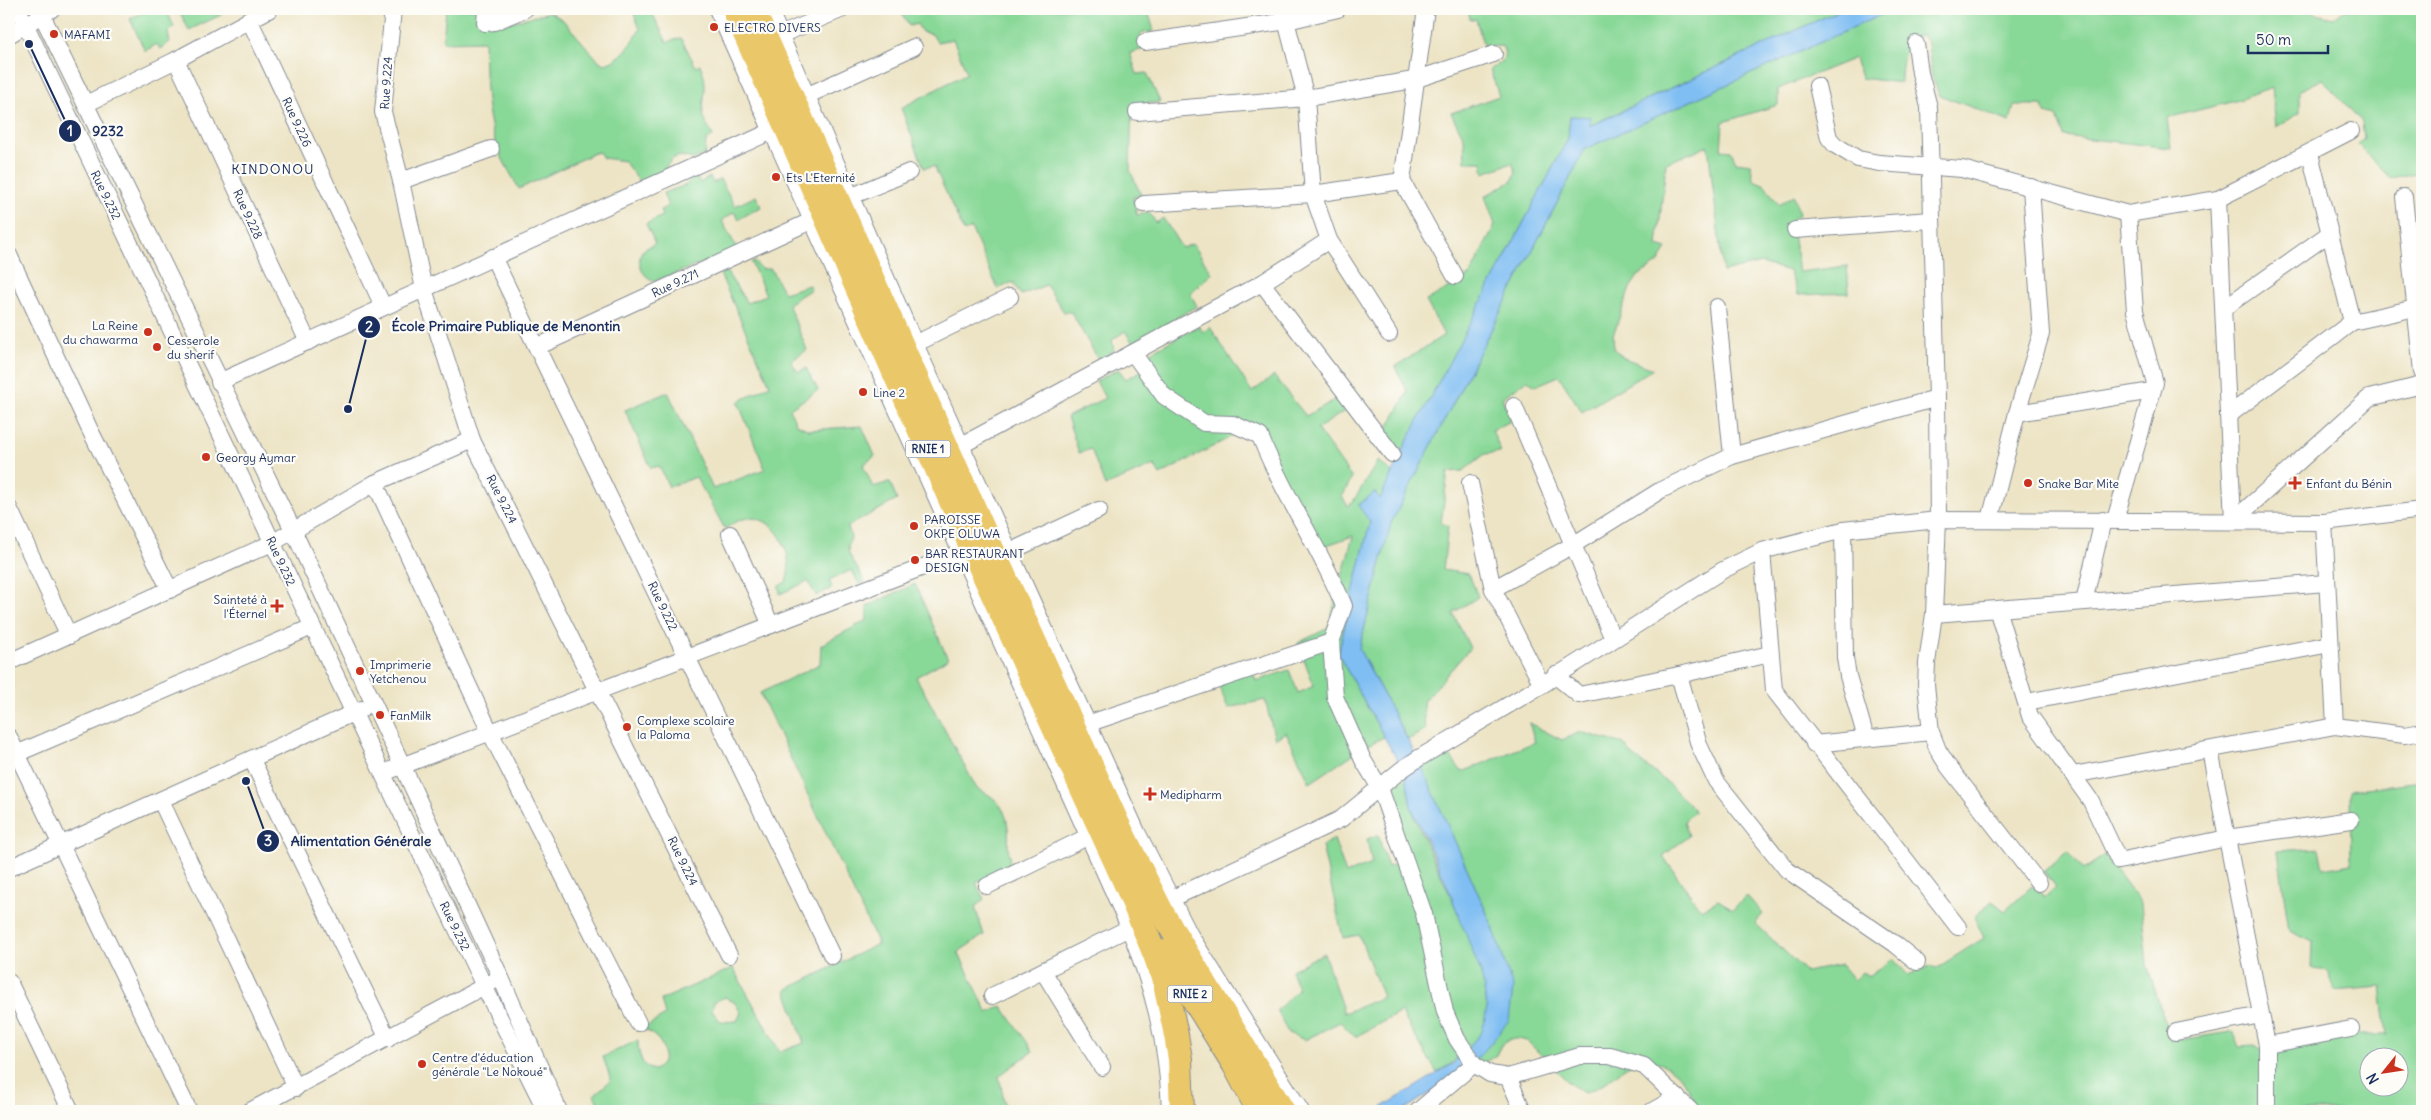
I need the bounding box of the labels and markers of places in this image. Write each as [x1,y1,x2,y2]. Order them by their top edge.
place label: ELECTRO DIVERS [724,20,821,35]
marker: ELECTRO DIVERS [708,21,720,33]
place label: MAFAMI [64,27,110,42]
marker: MAFAMI [48,28,60,40]
callout: 9232 [58,117,134,146]
place label: Ets L'Eternité [786,170,855,185]
marker: Ets L'Eternité [770,171,782,183]
callout: École Primaire Publique de Menontin [356,312,630,341]
place label: La Reine du chawarma [63,318,138,347]
marker: La Reine du chawarma [142,326,154,338]
place label: Cesserole du sherif [167,333,219,362]
marker: Cesserole du sherif [151,341,163,353]
place label: Line 2 [873,385,905,400]
marker: Line 2 [857,386,869,398]
place label: Georgy Aymar [216,450,296,465]
marker: Georgy Aymar [200,451,212,463]
place label: Snake Bar Mite [2038,476,2119,491]
marker: Enfant du Bénin [2288,476,2302,490]
place label: Enfant du Bénin [2306,476,2392,491]
marker: Snake Bar Mite [2022,477,2034,489]
place label: PAROISSE OKPE OLUWA [924,512,1000,541]
marker: PAROISSE OKPE OLUWA [908,520,920,532]
place label: BAR RESTAURANT DESIGN [925,546,1024,575]
marker: BAR RESTAURANT DESIGN [909,554,921,566]
place label: Sainteté à l'Éternel [213,592,267,621]
marker: Sainteté à l'Éternel [271,600,283,612]
place label: Imprimerie Yetchenou [370,657,431,686]
marker: Imprimerie Yetchenou [354,665,366,677]
place label: FanMilk [390,708,431,723]
marker: FanMilk [374,709,386,721]
place label: Complexe scolaire la Paloma [637,713,734,742]
marker: Complexe scolaire la Paloma [621,721,633,733]
place label: Medipharm [1160,787,1222,802]
marker: Medipharm [1144,788,1156,800]
callout: Alimentation Générale [255,827,441,856]
place label: Centre d'éducation générale "Le Nokoué" [432,1050,547,1079]
marker: Centre d'éducation générale "Le Nokoué" [416,1058,428,1070]

